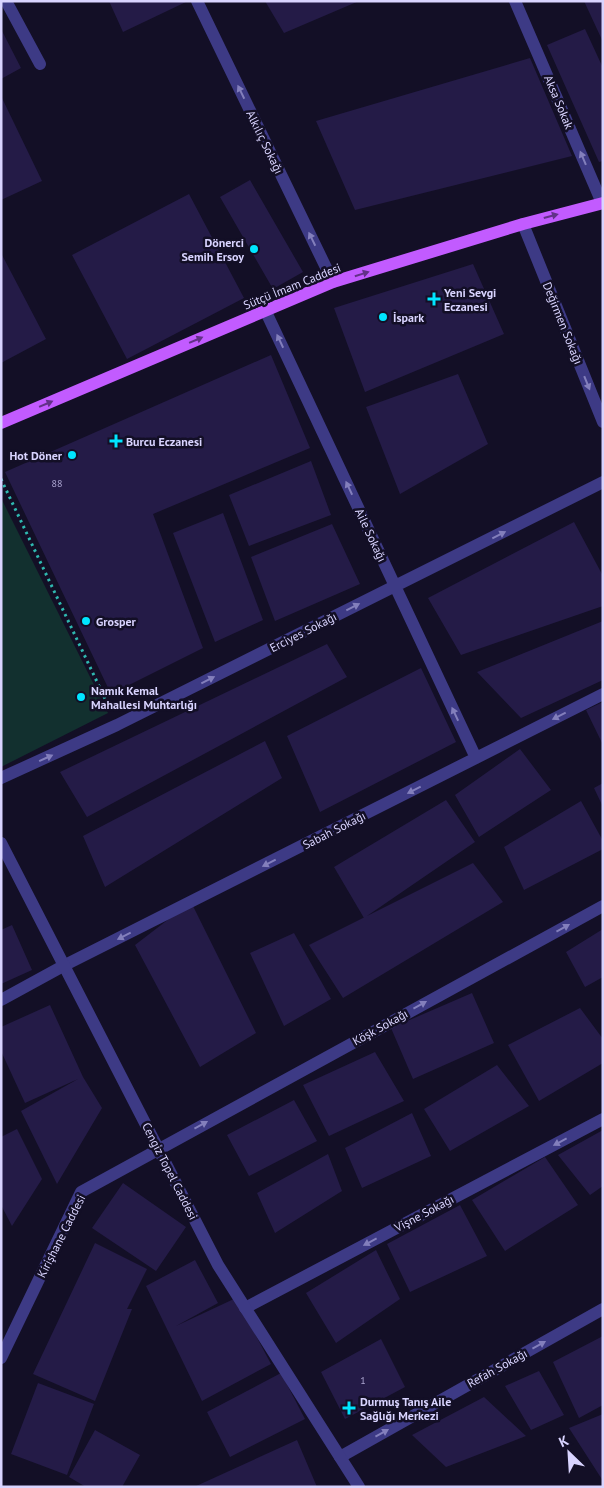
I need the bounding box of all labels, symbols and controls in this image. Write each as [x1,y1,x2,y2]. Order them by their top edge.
street label: Aksa Sokak [541,73,577,131]
one-way arrow [237,85,245,100]
street label: Alkılıç Sokağı [243,108,287,176]
one-way arrow [578,151,586,165]
one-way arrow [544,212,559,220]
one-way arrow [308,231,316,246]
place label: Dönerci Semih Ersoy [182,235,244,264]
marker: Dönerci Semih Ersoy [248,243,260,255]
street label: Sütçü İmam Caddesi [241,260,343,312]
one-way arrow [355,269,370,277]
street label: Değirmen Sokağı [540,280,586,366]
place label: Yeni Sevgi Eczanesi [443,285,496,314]
marker: Yeni Sevgi Eczanesi [428,293,440,305]
place label: İspark [393,310,424,325]
marker: İspark [377,311,389,323]
one-way arrow [276,334,284,348]
one-way arrow [188,336,203,344]
one-way arrow [583,376,591,391]
one-way arrow [39,400,53,408]
place label: Burcu Eczanesi [126,434,202,449]
marker: Burcu Eczanesi [110,435,122,447]
place label: Hot Döner [9,448,63,463]
marker: Hot Döner [66,449,78,461]
house number: 88 [52,477,62,490]
one-way arrow [345,481,353,495]
street label: Aile Sokağı [352,506,390,564]
one-way arrow [492,530,506,538]
one-way arrow [346,603,361,611]
street label: Erciyes Sokağı [267,609,339,655]
place label: Grosper [96,614,137,629]
marker: Grosper [80,615,92,627]
one-way arrow [201,676,215,684]
place label: Namık Kemal Mahallesi Muhtarlığı [91,683,197,712]
marker: Namık Kemal Mahallesi Muhtarlığı [75,691,87,703]
one-way arrow [451,707,459,721]
one-way arrow [552,712,566,720]
one-way arrow [39,753,53,761]
one-way arrow [407,786,421,794]
street label: Sabah Sokağı [300,808,368,852]
one-way arrow [262,859,276,867]
one-way arrow [556,923,570,932]
one-way arrow [117,932,131,940]
one-way arrow [413,1001,428,1009]
street label: Köşk Sokağı [350,1006,410,1048]
street label: Cengiz Topel Caddesi [139,1120,201,1222]
one-way arrow [194,1120,207,1129]
one-way arrow [552,1138,567,1146]
street label: Vişne Sokağı [391,1191,456,1235]
street label: Kirişhane Caddesi [34,1192,88,1280]
one-way arrow [362,1238,377,1246]
one-way arrow [532,1341,547,1349]
street label: Refah Sokağı [464,1345,530,1391]
house number: 1 [360,1374,366,1387]
place label: Durmuş Tanış Aile Sağlığı Merkezi [360,1394,451,1423]
marker: Durmuş Tanış Aile Sağlığı Merkezi [342,1401,356,1415]
north arrow [544,1428,594,1478]
one-way arrow [375,1429,389,1437]
text: K [556,1431,572,1451]

